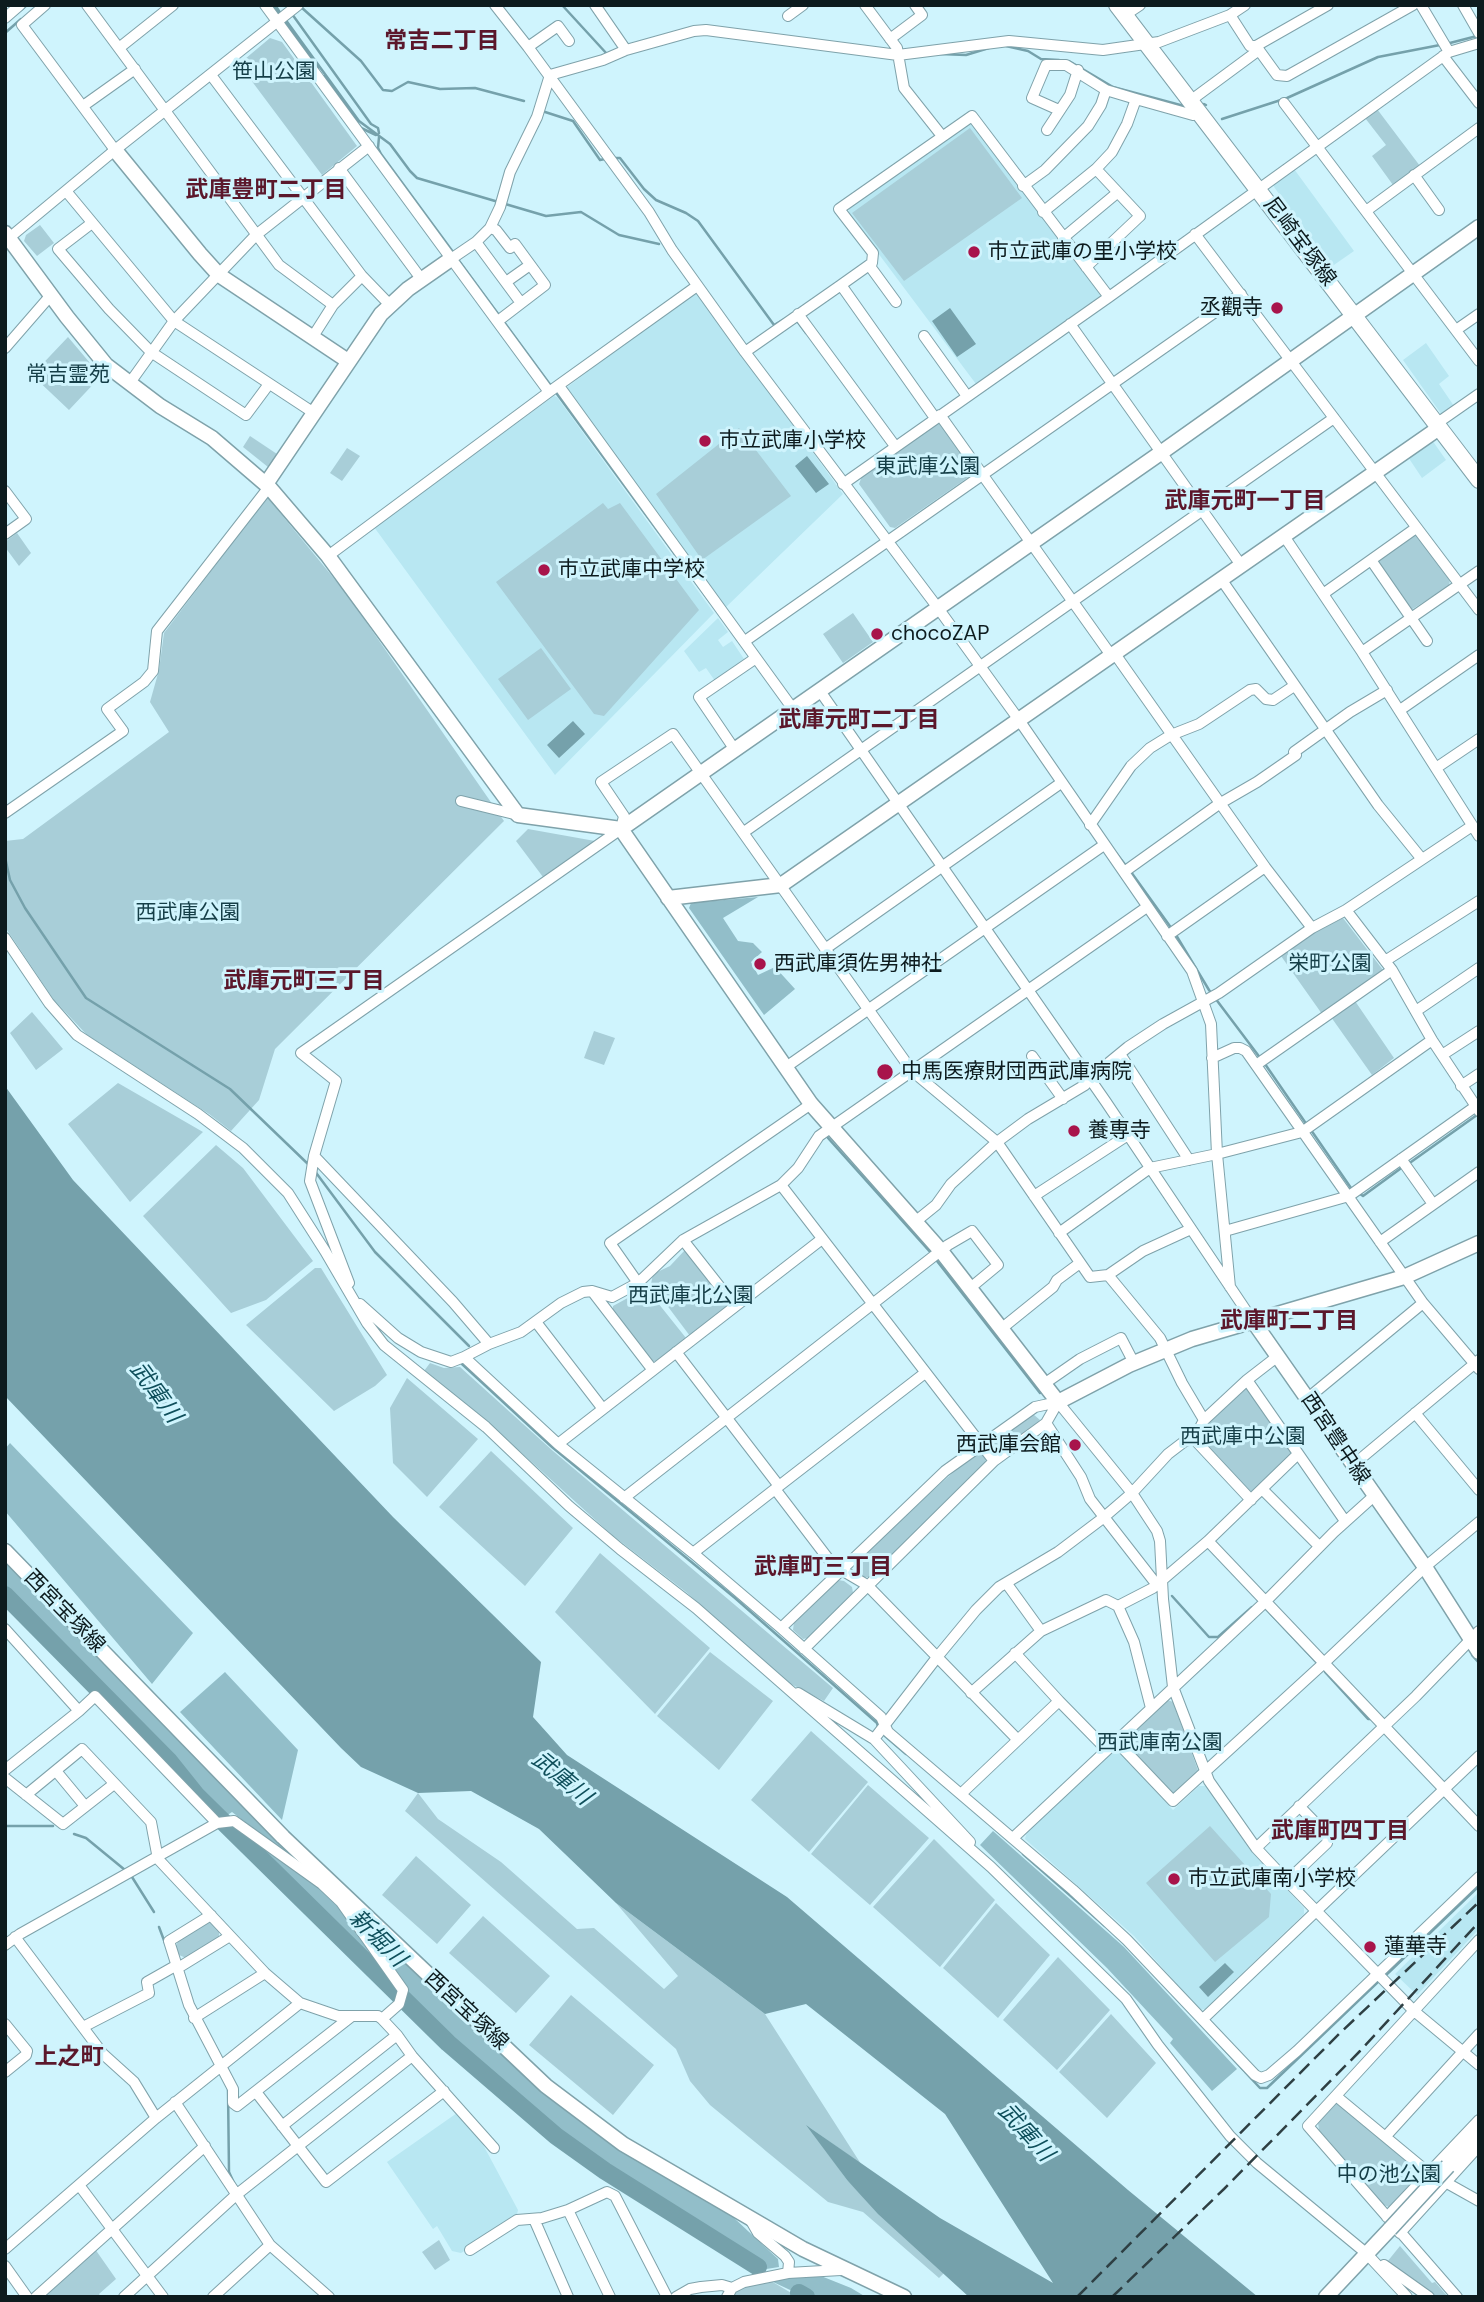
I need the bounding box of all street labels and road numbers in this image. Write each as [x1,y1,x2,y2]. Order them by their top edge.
street label: 尼崎宝塚線 [1257,192,1341,292]
street label: 西宮豊中線 [1295,1388,1375,1490]
street label: 西宮宝塚線 [18,1565,110,1659]
street label: 西宮宝塚線 [419,1966,513,2056]

